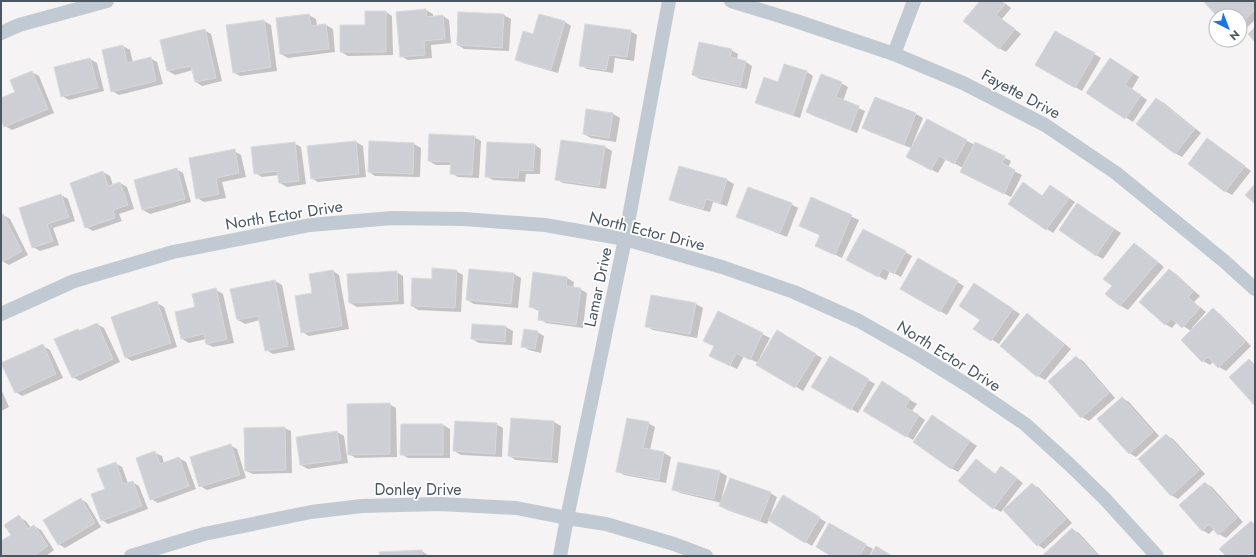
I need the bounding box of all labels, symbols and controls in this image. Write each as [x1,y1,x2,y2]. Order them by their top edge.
north arrow [1208,8,1248,48]
text: N [1226,27,1243,44]
street label: Fayette Drive [977,64,1065,124]
street label: North Ector Drive [224,194,344,236]
street label: North Ector Drive [587,206,707,256]
street label: Lamar Drive [578,245,618,329]
street label: North Ector Drive [893,315,1005,397]
street label: Donley Drive [374,478,462,501]

